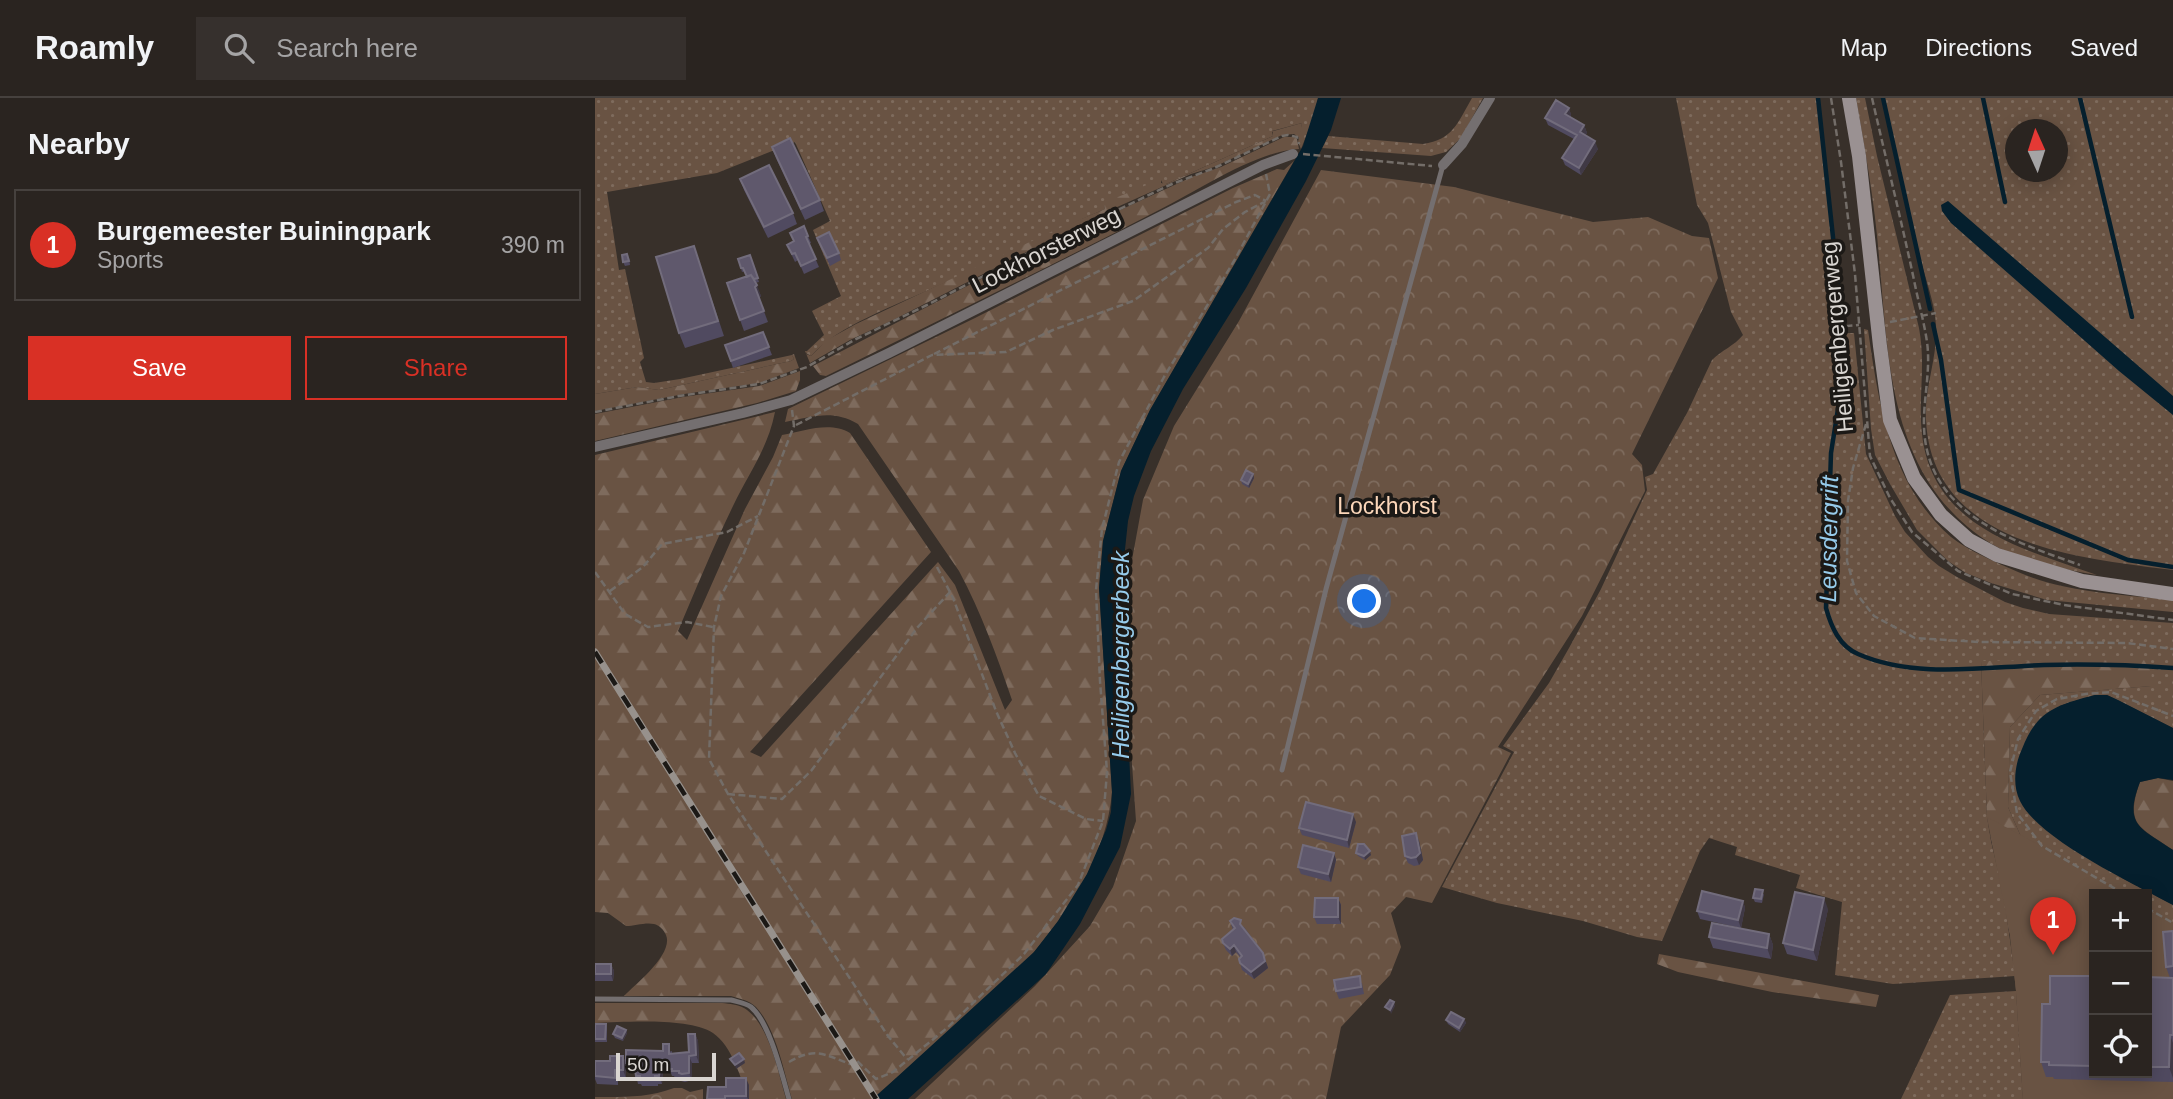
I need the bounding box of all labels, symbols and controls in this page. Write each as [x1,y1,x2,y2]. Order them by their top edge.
search box [196,17,686,80]
text: Roamly [35,29,154,66]
icon: search [220,29,258,67]
text: Search here [276,33,418,63]
text: Map [1841,34,1887,61]
text: Directions [1925,34,2032,61]
text: Saved [2070,34,2138,61]
north arrow [2005,119,2068,182]
text: Nearby [28,127,130,160]
street label: Lockhorsterweg [968,202,1124,298]
text: Burgemeester Buiningpark [97,216,431,246]
text: 1 [47,232,59,258]
text: 390 m [501,232,565,258]
street label: Heiligenbergerweg [1816,240,1858,434]
text: Sports [97,247,163,273]
button: Save [28,336,291,400]
button: Share [305,336,567,400]
water label: Leusdergrift [1814,474,1843,603]
park label: Lockhorst [1337,493,1437,519]
water label: Heiligenbergerbeek [1107,549,1134,759]
your location [1347,584,1381,618]
map controls [2089,889,2152,1078]
button: + [2089,889,2152,952]
pin: 1 [2030,897,2076,955]
button: − [2089,952,2152,1015]
button: locate [2089,1015,2152,1078]
scale bar [616,1050,716,1082]
text: 50 m [627,1054,669,1075]

